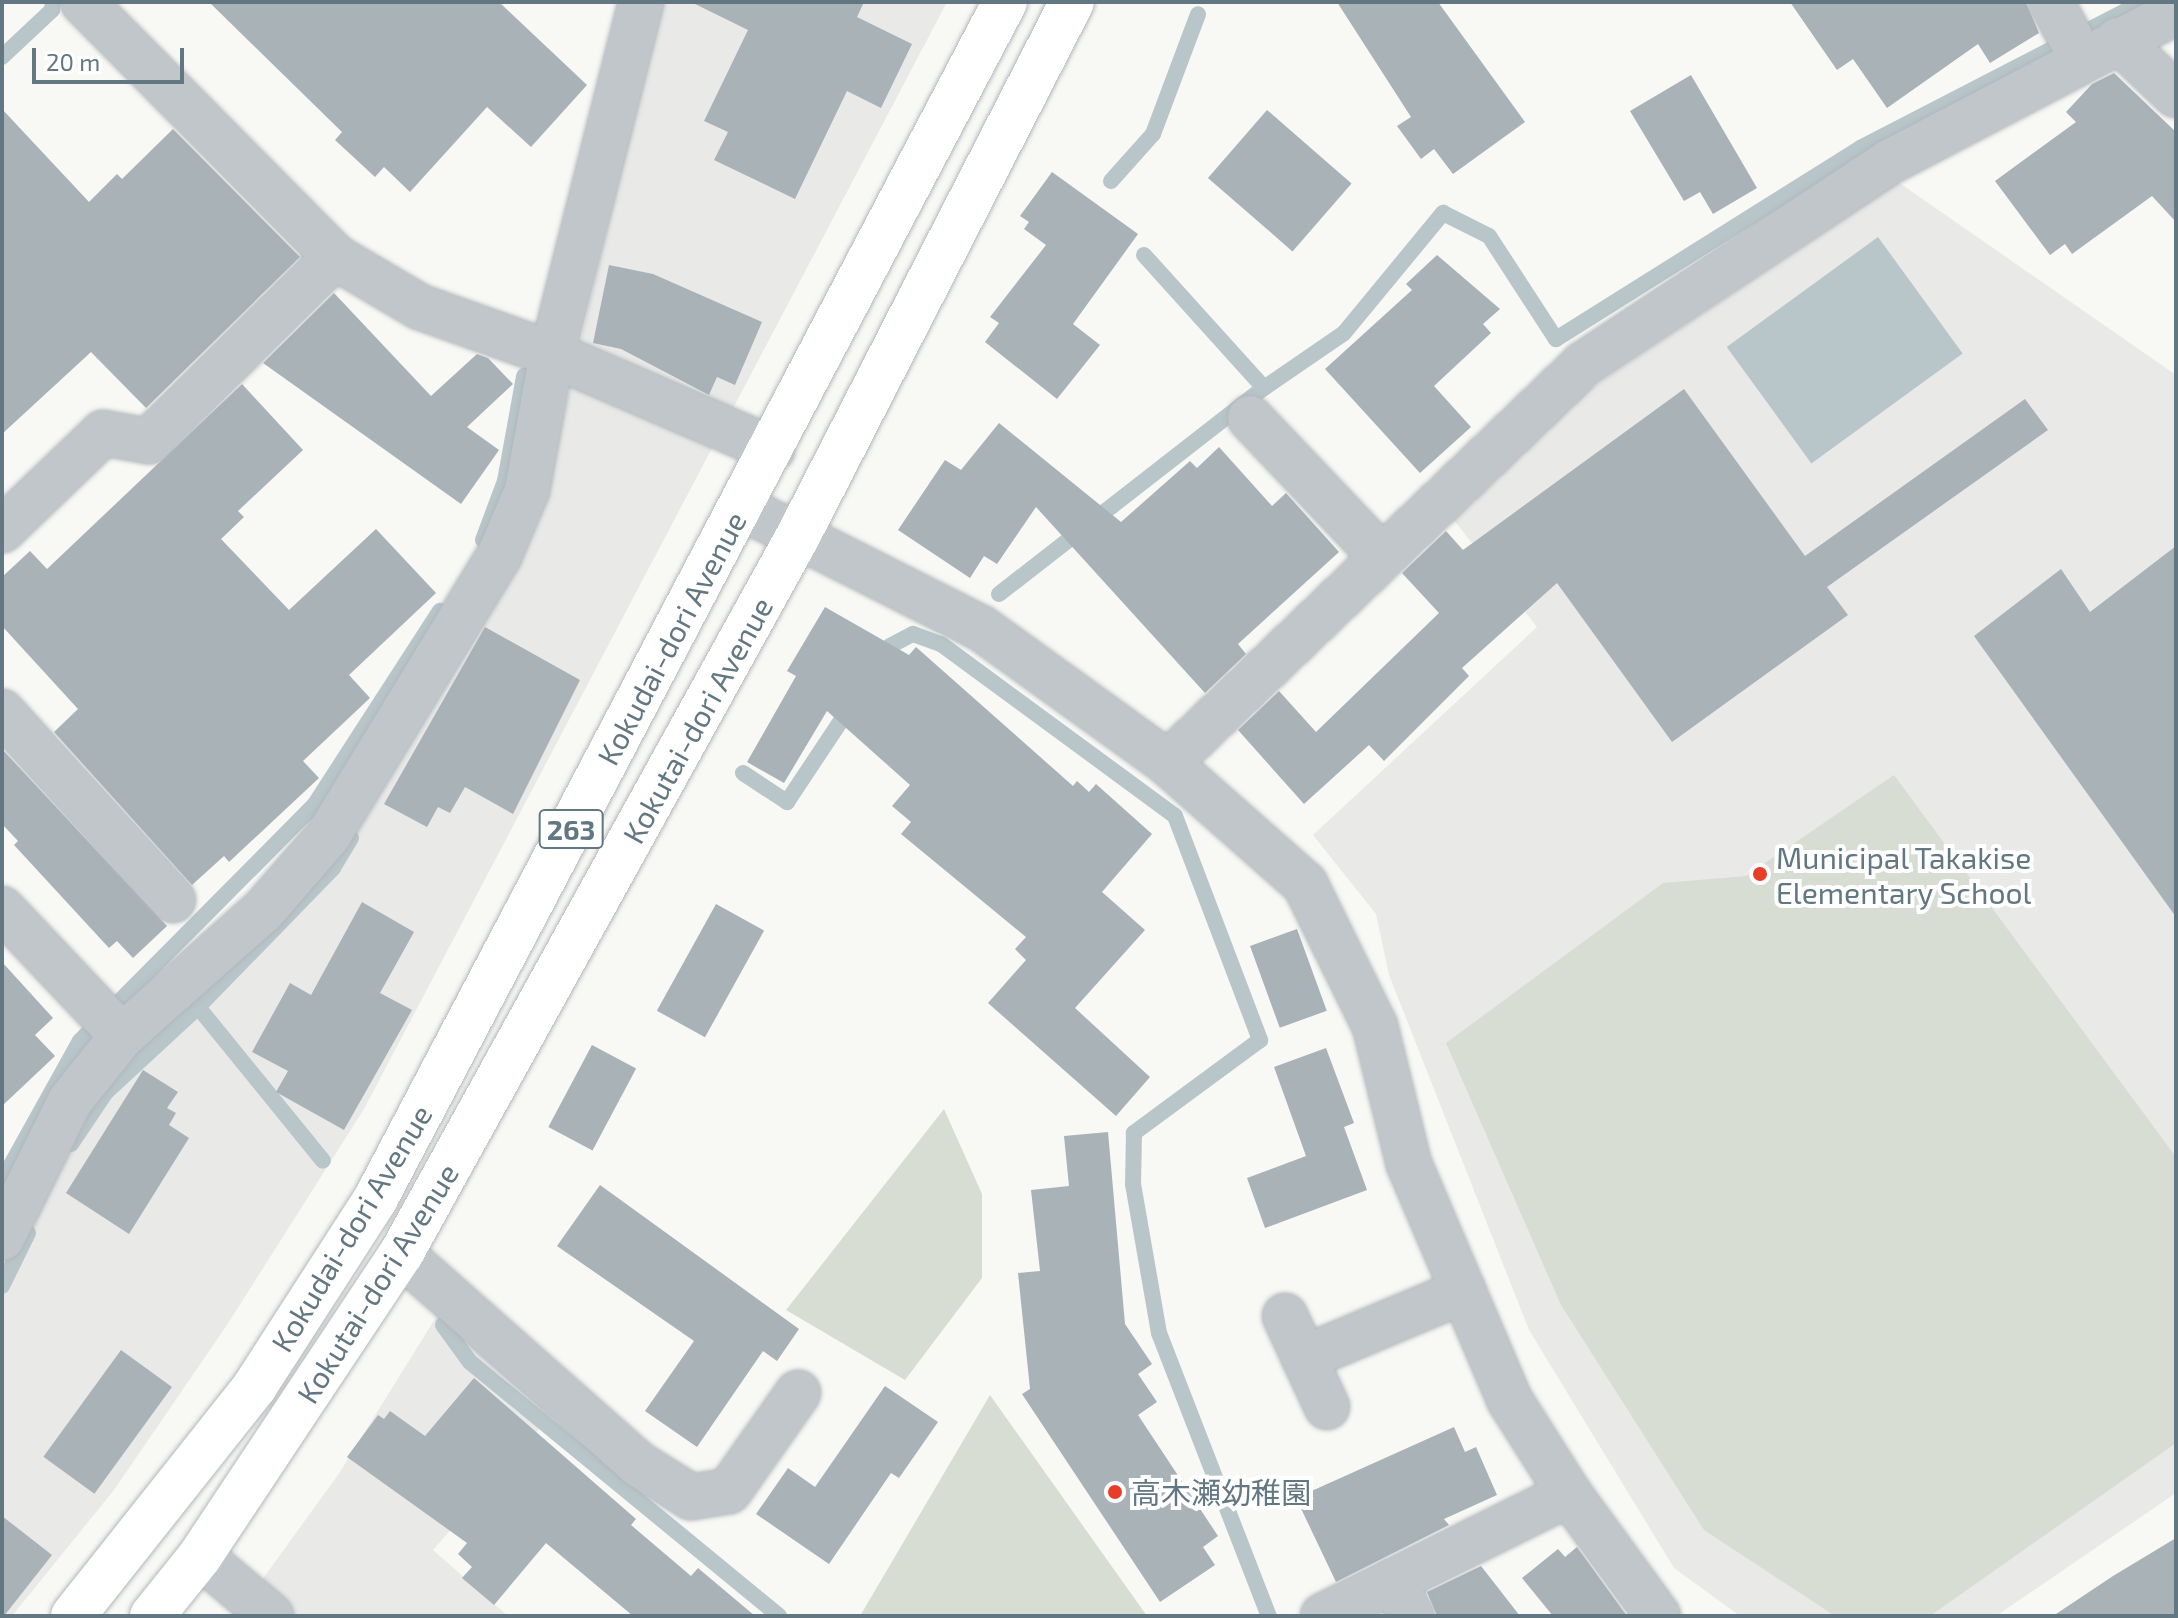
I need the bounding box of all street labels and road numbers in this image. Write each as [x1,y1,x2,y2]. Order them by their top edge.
street label: Kokudai-dori Avenue [589,505,753,771]
street label: Kokutai-dori Avenue [614,590,780,850]
road number: 263 [537,805,605,853]
street label: Kokudai-dori Avenue [263,1098,439,1358]
street label: Kokutai-dori Avenue [288,1156,466,1410]

